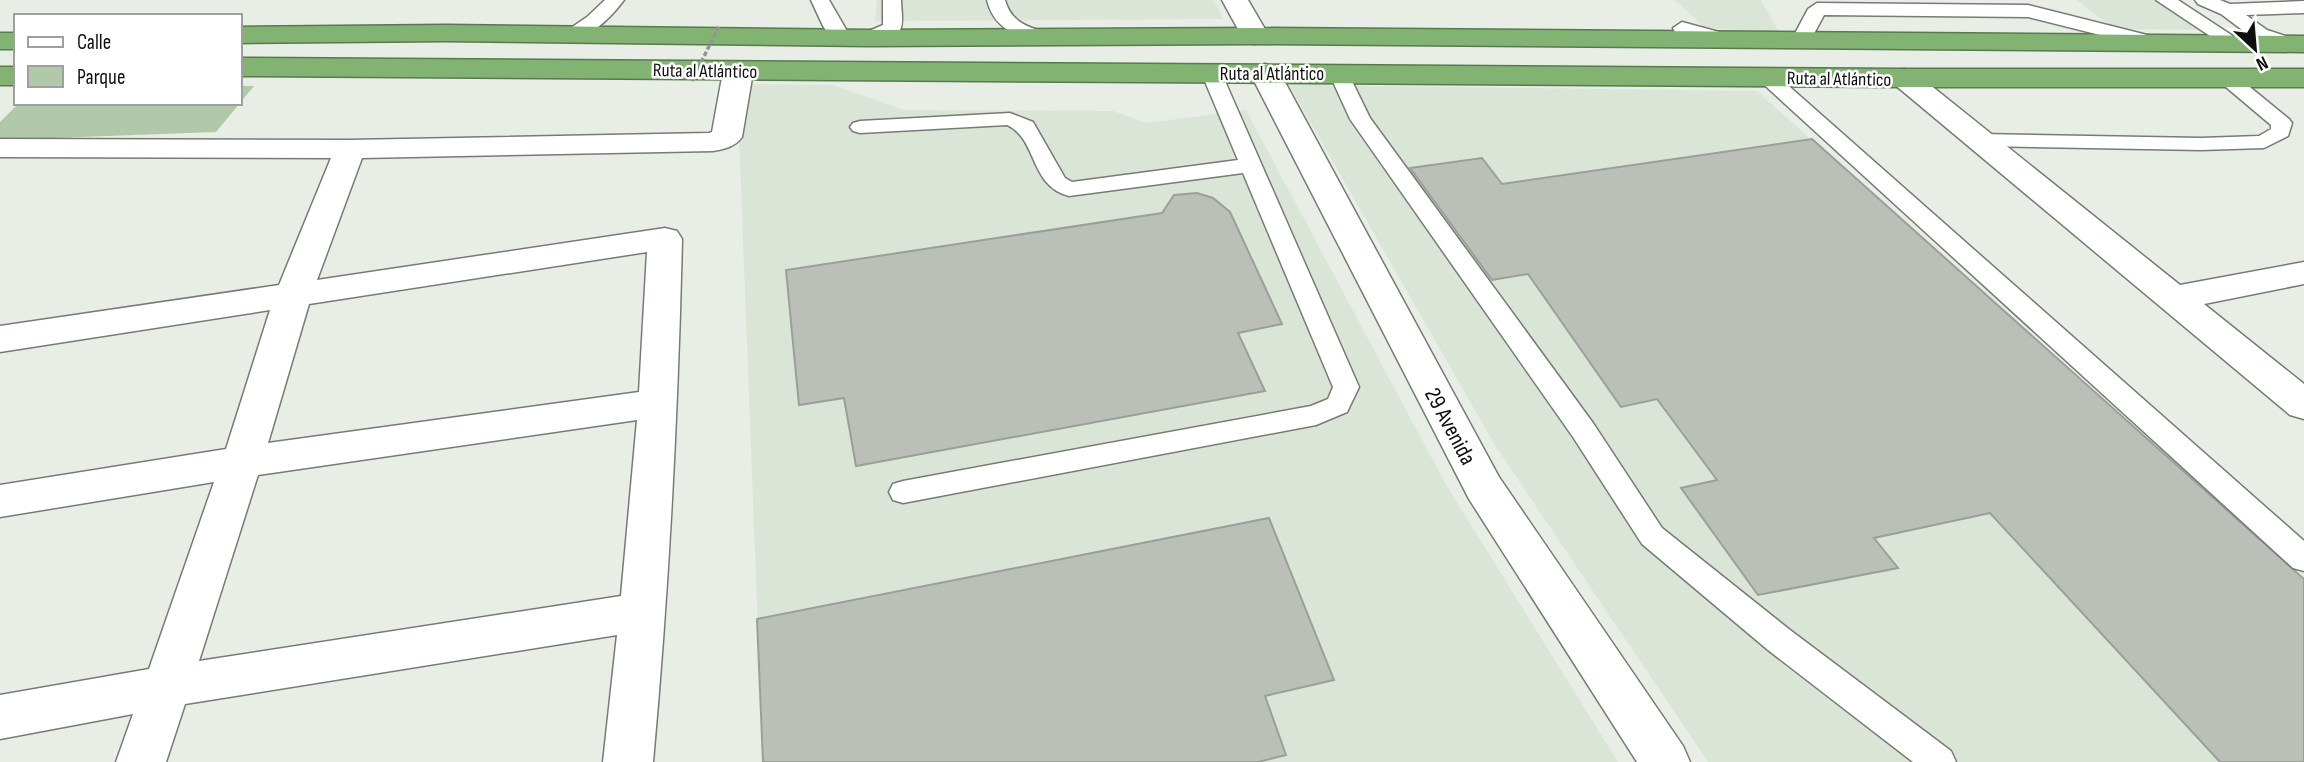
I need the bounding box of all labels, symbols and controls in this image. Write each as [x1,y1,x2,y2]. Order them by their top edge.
legend [14,14,242,105]
north arrow [2220,14,2290,84]
text: Calle [77,30,111,55]
text: N [2252,50,2271,75]
street label: Ruta al Atlántico [653,59,757,84]
street label: Ruta al Atlántico [1220,63,1324,86]
text: Parque [77,65,125,90]
street label: Ruta al Atlántico [1787,67,1891,92]
street label: 29 Avenida [1418,383,1482,470]

